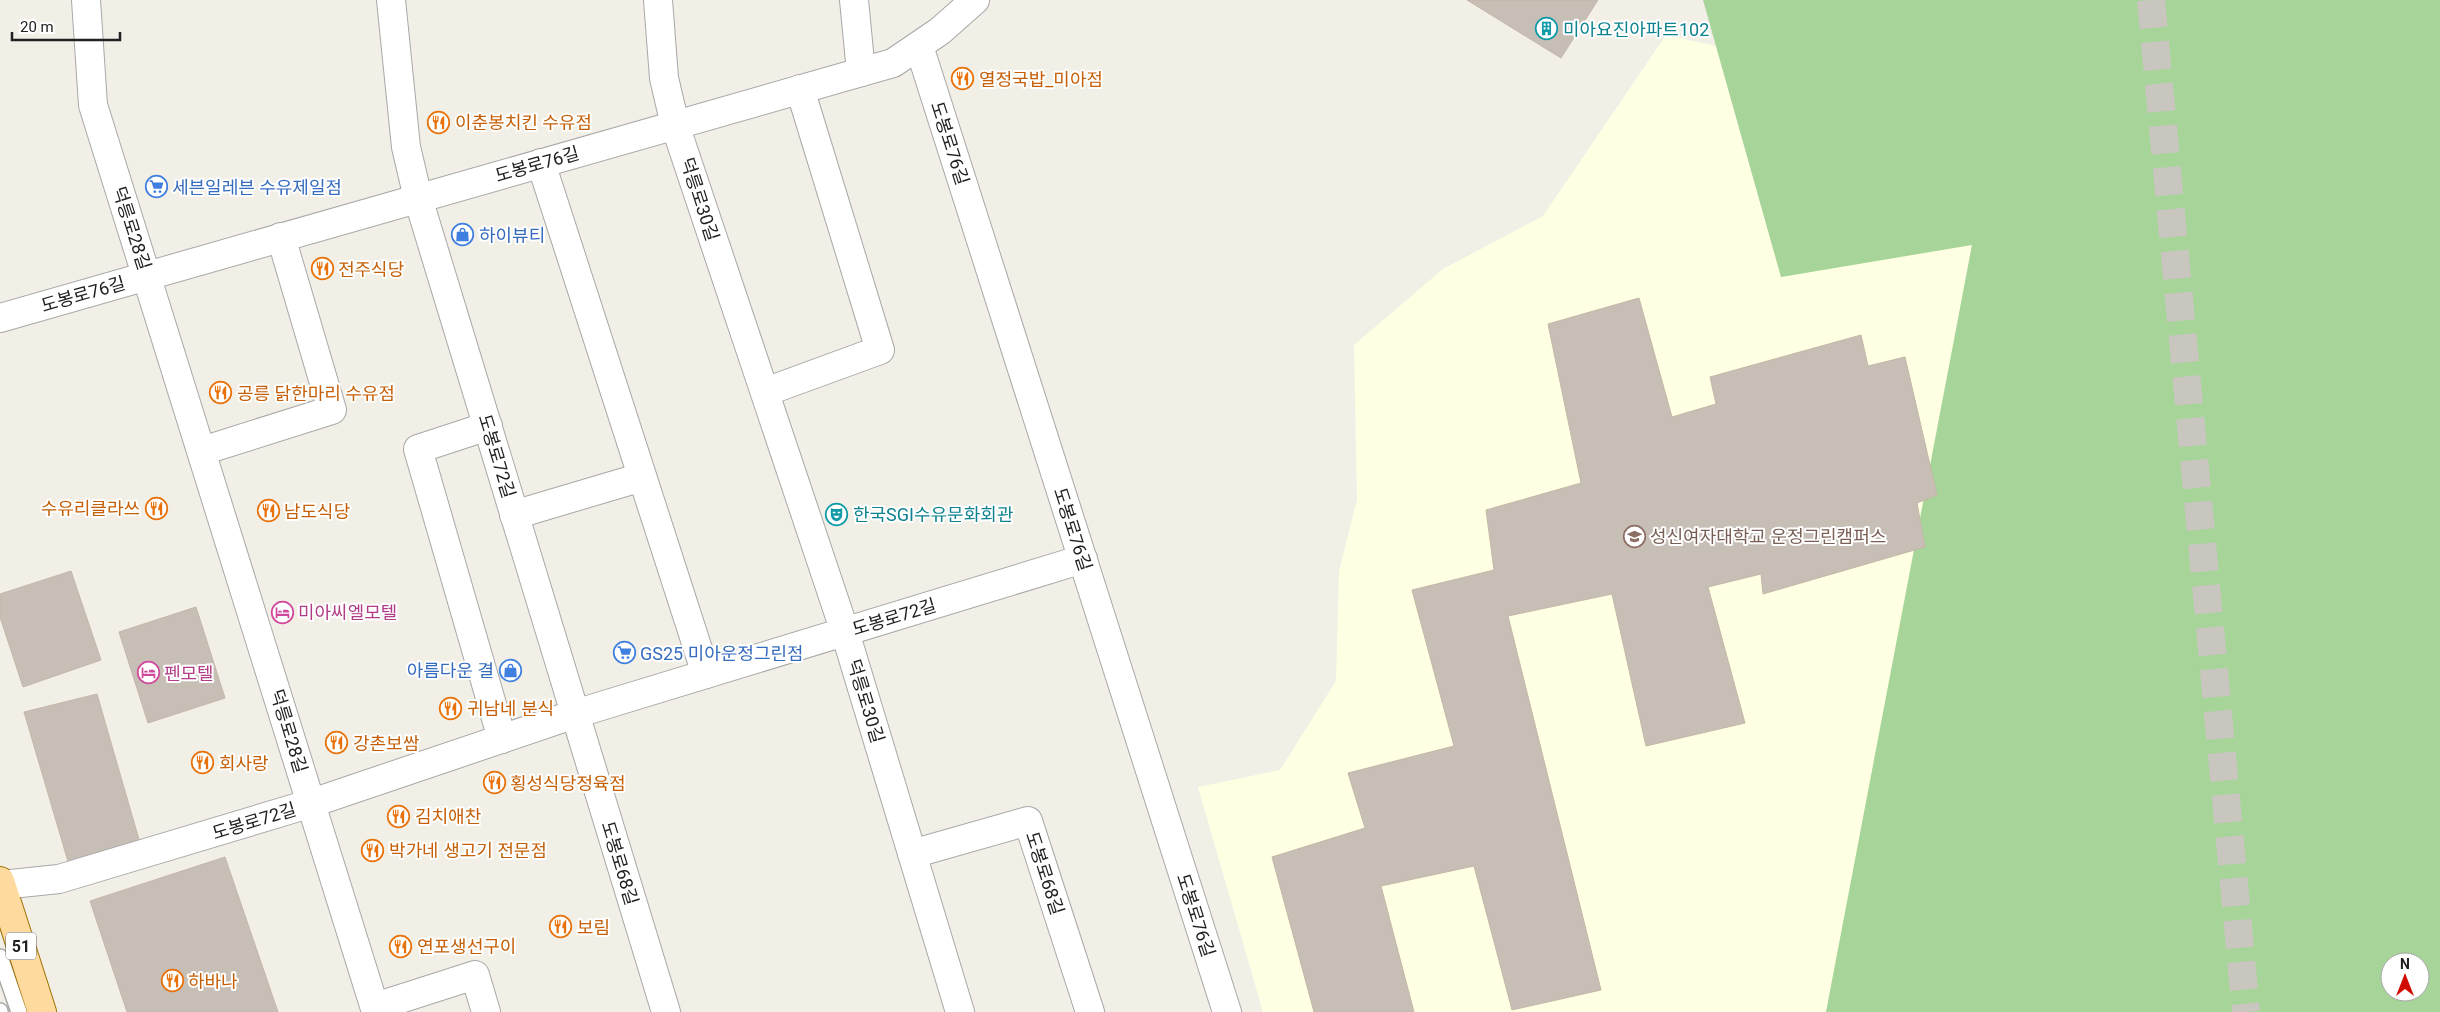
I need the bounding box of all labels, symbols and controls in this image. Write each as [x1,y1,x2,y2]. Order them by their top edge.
scale bar [12,10,120,42]
building icon: 미아요진아파트102 [1535,17,1559,41]
text: 20 m [20,18,54,36]
place label: 미아요진아파트102 [1563,19,1709,40]
restaurant icon: 열정국밥_미아점 [951,67,975,91]
place label: 열정국밥_미아점 [979,69,1103,90]
street label: 도봉로76길 [927,99,973,187]
restaurant icon: 이춘봉치킨 수유점 [427,110,451,134]
place label: 이춘봉치킨 수유점 [455,112,592,133]
street label: 도봉로76길 [493,142,581,186]
street label: 덕릉로30길 [677,155,723,243]
supermarket icon: 세븐일레븐 수유제일점 [144,175,168,199]
place label: 세븐일레븐 수유제일점 [172,177,342,198]
street label: 덕릉로28길 [109,184,155,272]
shop icon: 하이뷰티 [451,223,475,247]
place label: 하이뷰티 [479,225,545,246]
restaurant icon: 전주식당 [310,257,334,281]
place label: 전주식당 [338,259,404,280]
street label: 도봉로76길 [39,272,127,316]
restaurant icon: 공릉 닭한마리 수유점 [209,381,233,405]
place label: 공릉 닭한마리 수유점 [237,383,395,404]
street label: 도봉로72길 [474,412,520,500]
street label: 도봉로76길 [1050,485,1096,573]
restaurant icon: 수유리클라쓰 [144,496,168,520]
place label: 수유리클라쓰 [41,498,140,519]
restaurant icon: 남도식당 [256,499,280,523]
place label: 남도식당 [284,501,350,522]
theatre icon: 한국SGI수유문화회관 [825,502,849,526]
place label: 한국SGI수유문화회관 [853,504,1014,525]
school or university icon: 성신여자대학교 운정그린캠퍼스 [1622,524,1646,548]
place label: 성신여자대학교 운정그린캠퍼스 [1650,526,1886,547]
street label: 도봉로72길 [850,594,938,640]
hotel icon: 미아씨엘모텔 [270,600,294,624]
place label: 미아씨엘모텔 [298,602,397,623]
supermarket icon: GS25 미아운정그린점 [612,641,636,665]
place label: GS25 미아운정그린점 [640,643,804,664]
street label: 덕릉로30길 [843,657,889,745]
shop icon: 아름다운 결 [498,658,522,682]
place label: 아름다운 결 [407,660,494,681]
hotel icon: 펜모텔 [136,661,160,685]
place label: 펜모텔 [164,663,214,684]
street label: 덕릉로28길 [266,687,312,775]
restaurant icon: 귀남네 분식 [439,696,463,720]
place label: 귀남네 분식 [467,698,554,719]
restaurant icon: 강촌보쌈 [325,731,349,755]
place label: 강촌보쌈 [353,733,419,754]
restaurant icon: 회사랑 [191,751,215,775]
place label: 회사랑 [219,753,269,774]
restaurant icon: 횡성식당정육점 [482,771,506,795]
place label: 횡성식당정육점 [510,773,626,794]
street label: 도봉로72길 [210,798,298,844]
restaurant icon: 김치애찬 [387,804,411,828]
place label: 김치애찬 [415,806,481,827]
street label: 도봉로68길 [597,819,643,907]
street label: 도봉로68길 [1022,829,1068,917]
restaurant icon: 박가네 생고기 전문점 [361,838,385,862]
place label: 박가네 생고기 전문점 [389,840,547,861]
street label: 도봉로76길 [1173,871,1219,959]
restaurant icon: 보림 [549,915,573,939]
place label: 보림 [577,917,610,938]
road number: 51 [6,932,36,959]
restaurant icon: 연포생선구이 [389,934,413,958]
place label: 연포생선구이 [417,936,516,957]
north arrow [2380,952,2430,1002]
text: N [2400,956,2410,972]
restaurant icon: 하바나 [160,969,184,993]
place label: 하바나 [188,971,238,992]

